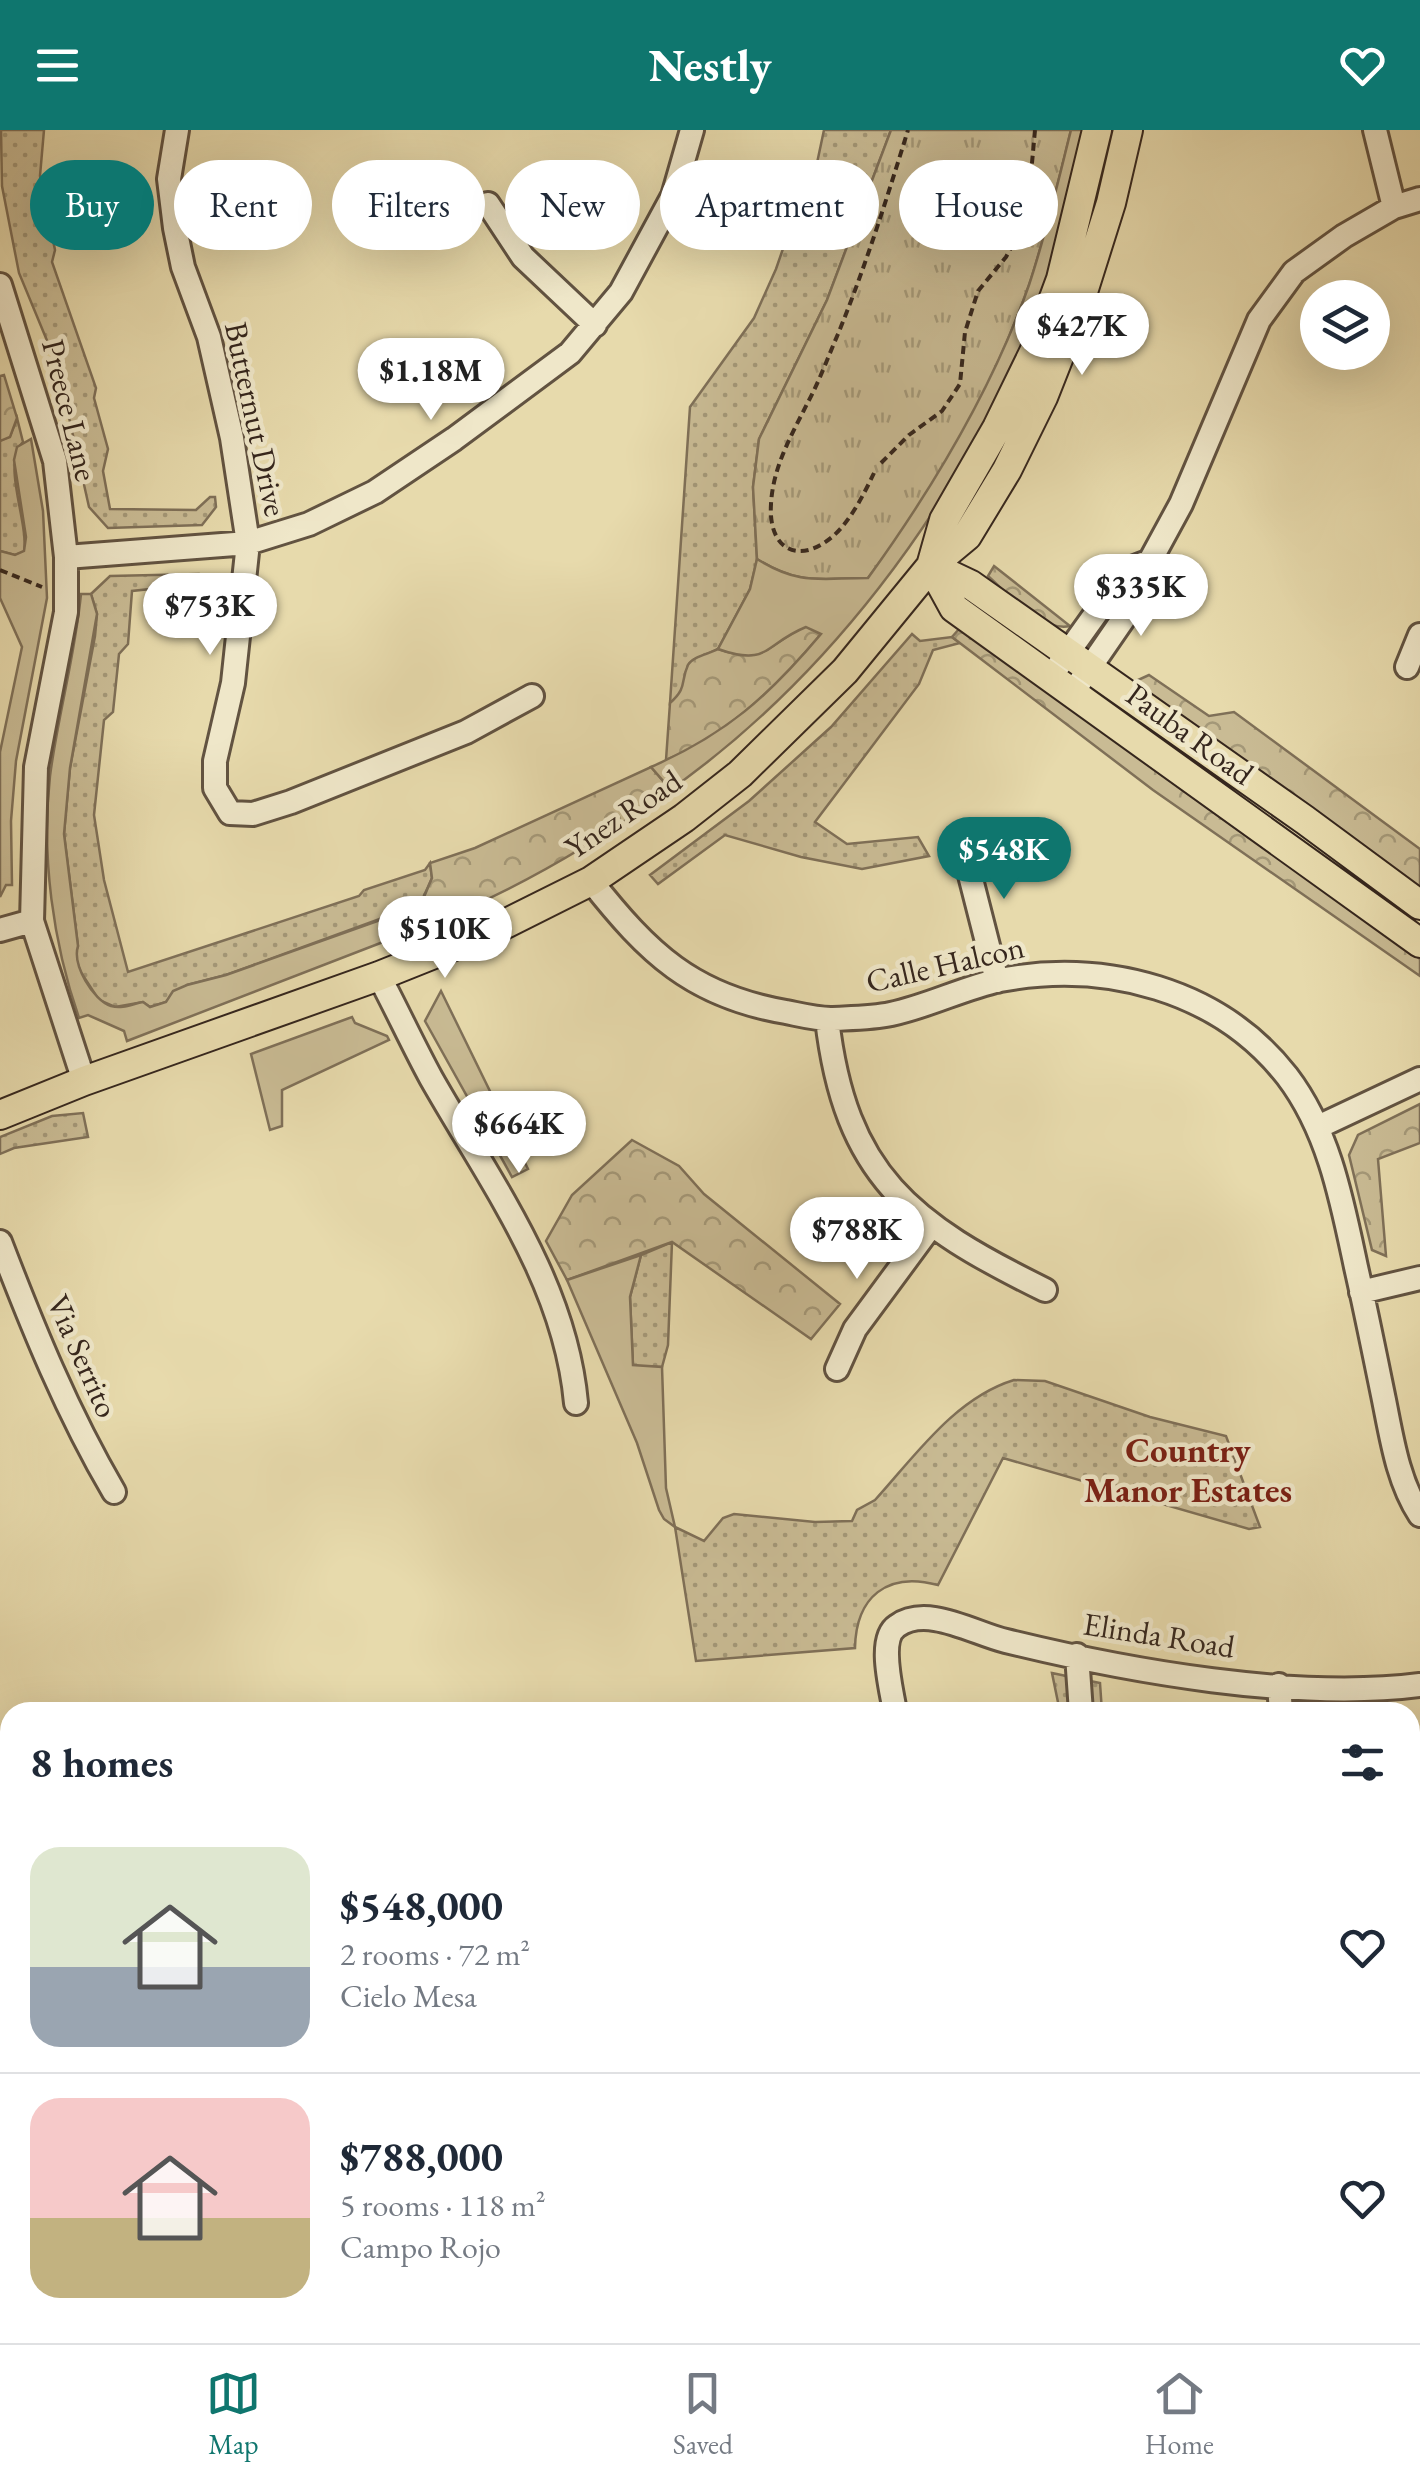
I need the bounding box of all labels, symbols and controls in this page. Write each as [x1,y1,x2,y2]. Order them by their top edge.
text: Nestly [649,36,772,94]
icon: menu [30,38,85,93]
icon: heart [1335,38,1390,93]
chip: Buy [30,160,154,250]
chip: Rent [174,160,312,250]
chip: Filters [332,160,485,250]
chip: New [505,160,640,250]
chip: Apartment [660,160,879,250]
chip: House [899,160,1058,250]
map controls [1300,280,1390,370]
button: layers [1300,280,1390,370]
pin: $427K [1012,293,1152,378]
text: $427K [1037,304,1127,346]
street label: Butternut Drive [215,318,297,520]
street label: Preece Lane [32,335,108,485]
pin: $1.18M [350,338,512,423]
text: $1.18M [380,349,482,391]
pin: $335K [1071,554,1211,639]
text: $335K [1096,565,1186,607]
pin: $753K [140,573,280,658]
text: $753K [165,584,255,626]
street label: Pauba Road [1118,674,1263,795]
street label: Ynez Road [557,759,690,868]
pin: $548K [934,817,1074,902]
text: $548K [959,828,1049,870]
pin: $510K [375,896,515,981]
text: $510K [400,907,490,949]
street label: Calle Halcon [862,925,1028,1003]
pin: $664K [449,1091,589,1176]
text: $664K [474,1102,564,1144]
pin: $788K [787,1197,927,1282]
text: $788K [812,1208,902,1250]
street label: Via Serrito [37,1288,129,1424]
district label: Country Manor Estates [1084,1427,1292,1512]
street label: Elinda Road [1080,1602,1239,1668]
text: 8 homes [30,1735,173,1790]
icon: filters [1335,1735,1390,1790]
text: $548,000 [340,1878,503,1933]
icon: home [110,1887,230,2007]
icon: heart [1335,1920,1390,1975]
text: 2 rooms · 72 m² [340,1933,530,1975]
text: Cielo Mesa [340,1975,477,2017]
text: $788,000 [340,2129,503,2184]
icon: home [110,2138,230,2258]
icon: heart [1335,2171,1390,2226]
text: 5 rooms · 118 m² [340,2184,546,2226]
text: Campo Rojo [340,2226,501,2268]
tab: Map [206,2366,261,2462]
tab: Saved [673,2366,733,2462]
tab: Home [1145,2366,1214,2462]

